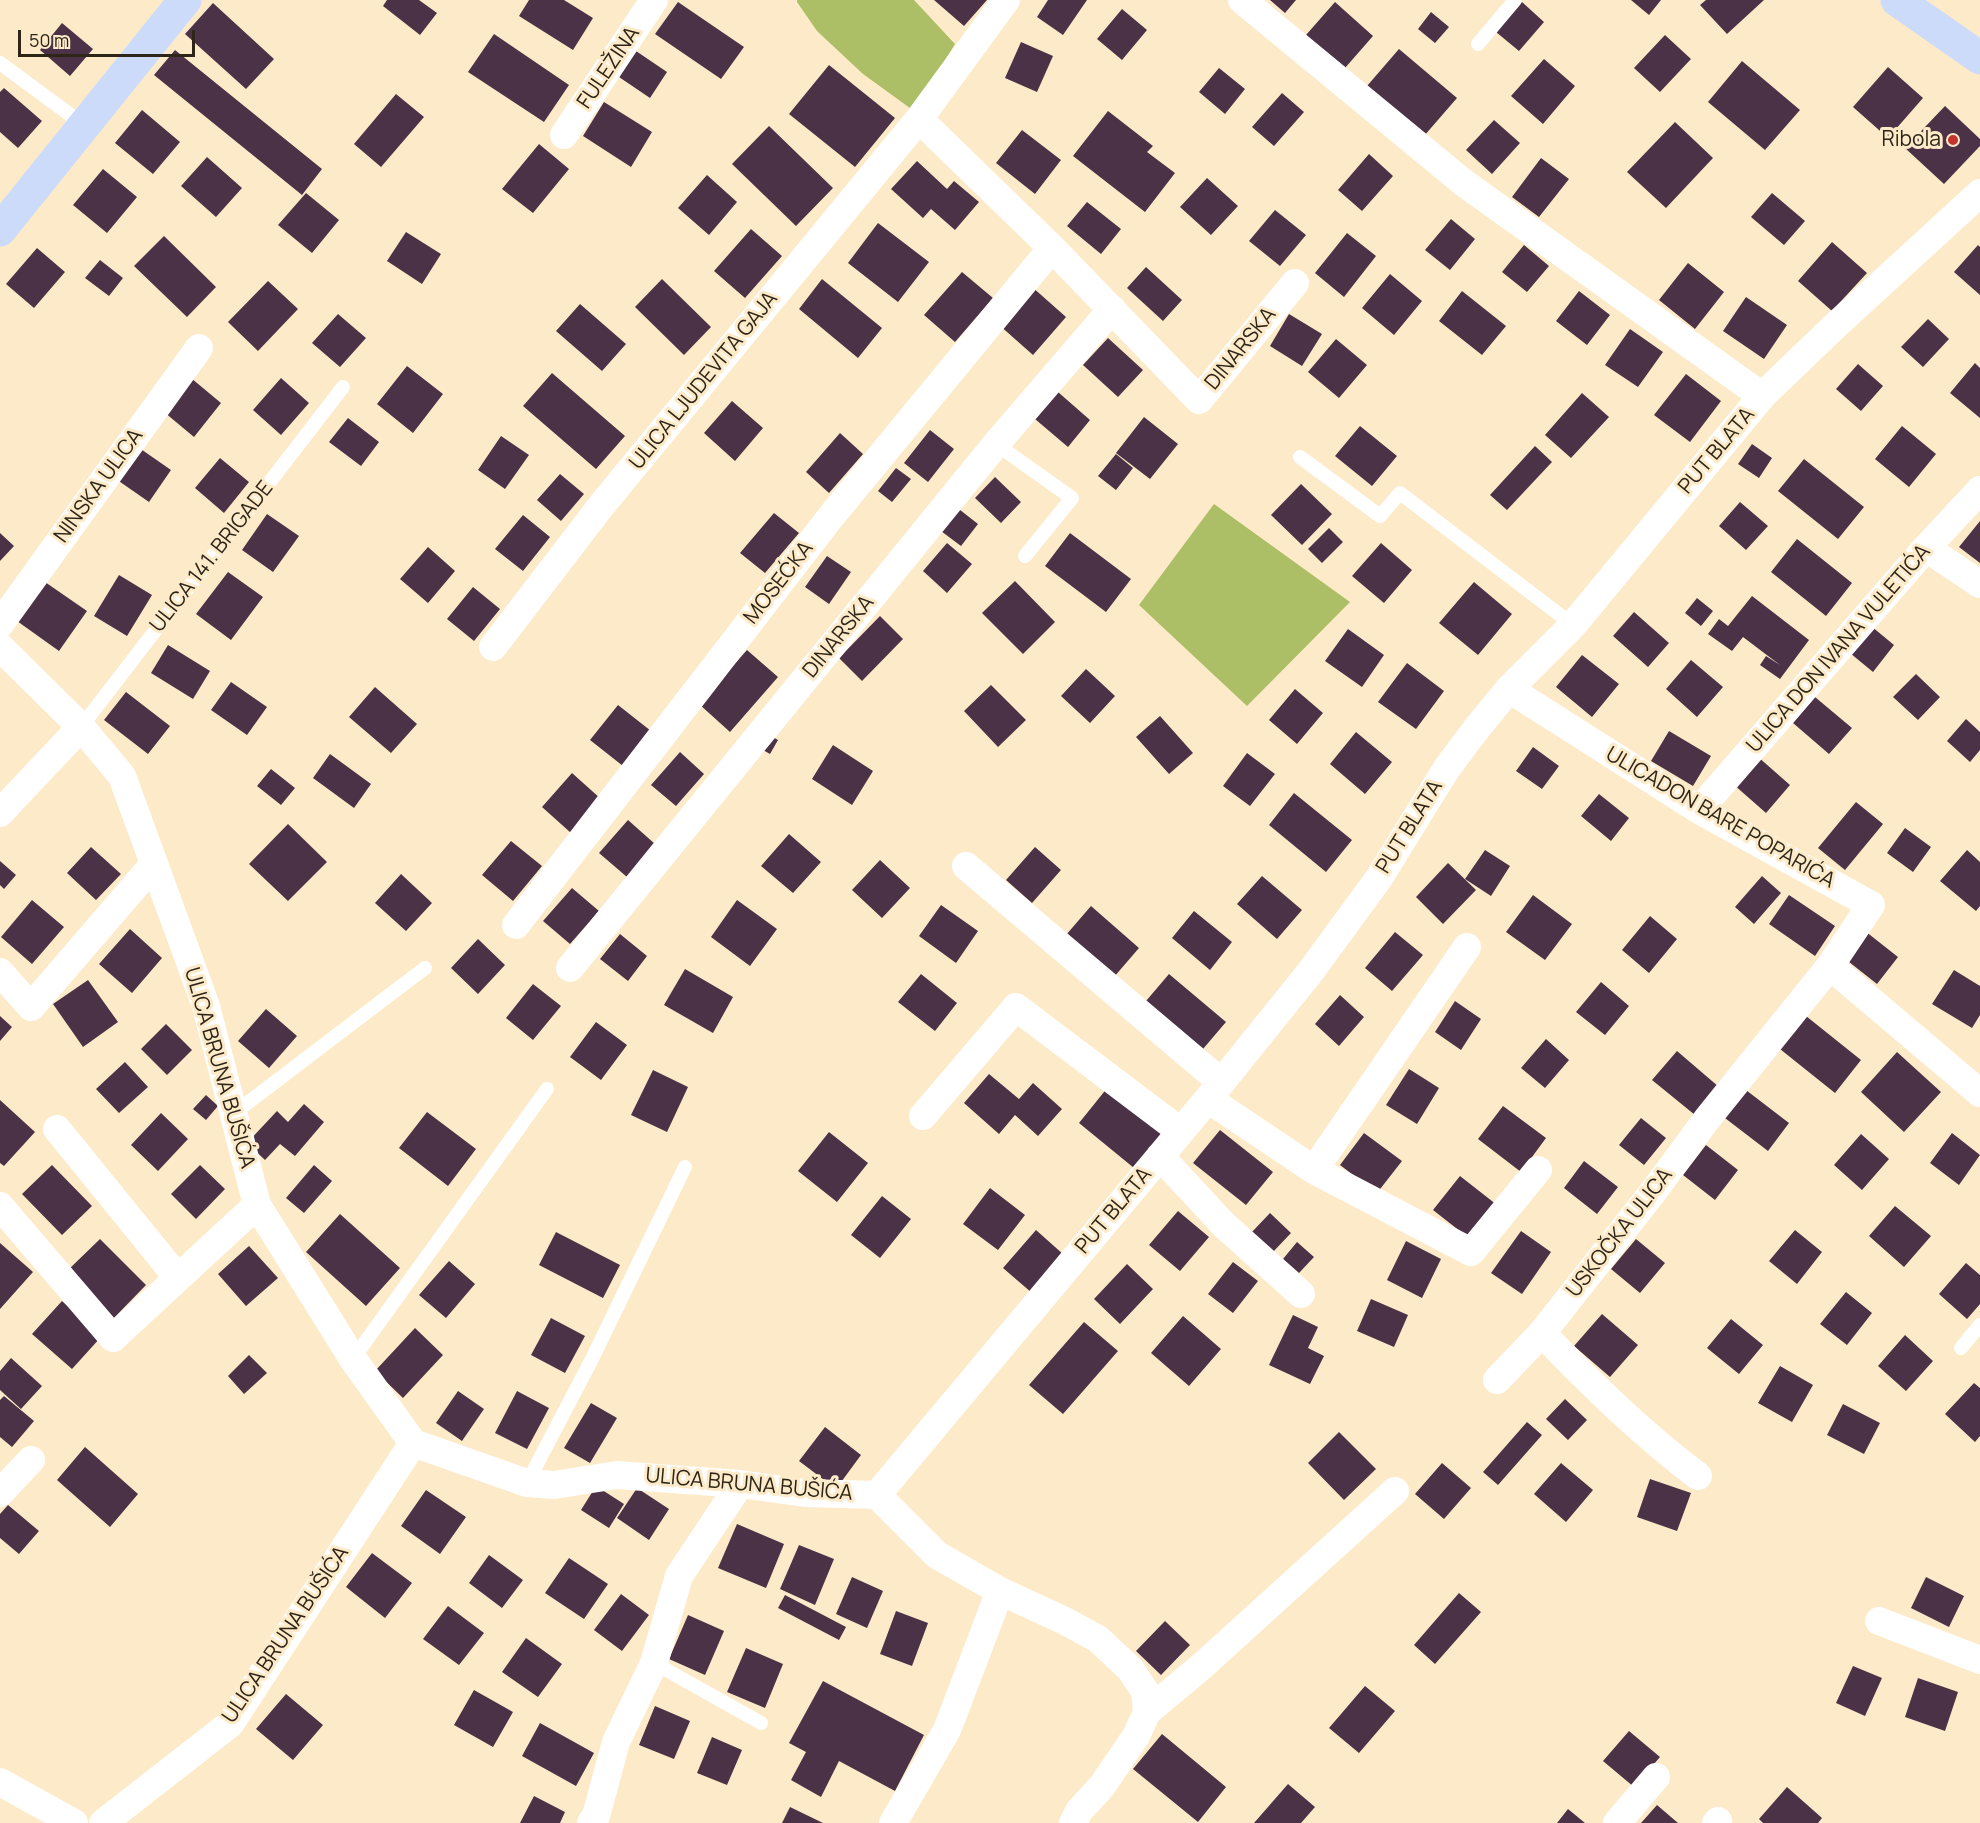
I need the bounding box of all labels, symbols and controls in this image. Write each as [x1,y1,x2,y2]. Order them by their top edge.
scale bar [21,18,198,56]
street label: FULEŽINA [572,22,646,114]
text: 50 m [29,28,69,52]
place label: Ribola [1881,127,1941,153]
marker: Ribola [1946,133,1960,147]
street label: ULICA LJUDEVITA GAJA [625,287,783,475]
street label: DINARSKA [1200,303,1282,395]
street label: PUT BLATA [1674,403,1760,499]
street label: NINSKA ULICA [49,424,149,548]
street label: ULICA 141. BRIGADE [145,476,279,638]
street label: MOSEĆKA [739,537,819,629]
street label: ULICA DON IVANA VULETIĆA [1742,540,1936,758]
street label: DINARSKA [798,591,880,683]
street label: ULICADON BARE POPARIĆA [1601,742,1839,894]
street label: PUT BLATA [1371,776,1449,878]
street label: ULICA BRUNA BUŠIĆA [178,965,260,1171]
street label: PUT BLATA [1071,1163,1157,1259]
street label: USKOČKA ULICA [1562,1163,1678,1303]
street label: ULICA BRUNA BUŠIĆA [644,1463,854,1507]
street label: ULICA BRUNA BUŠIĆA [217,1542,355,1728]

